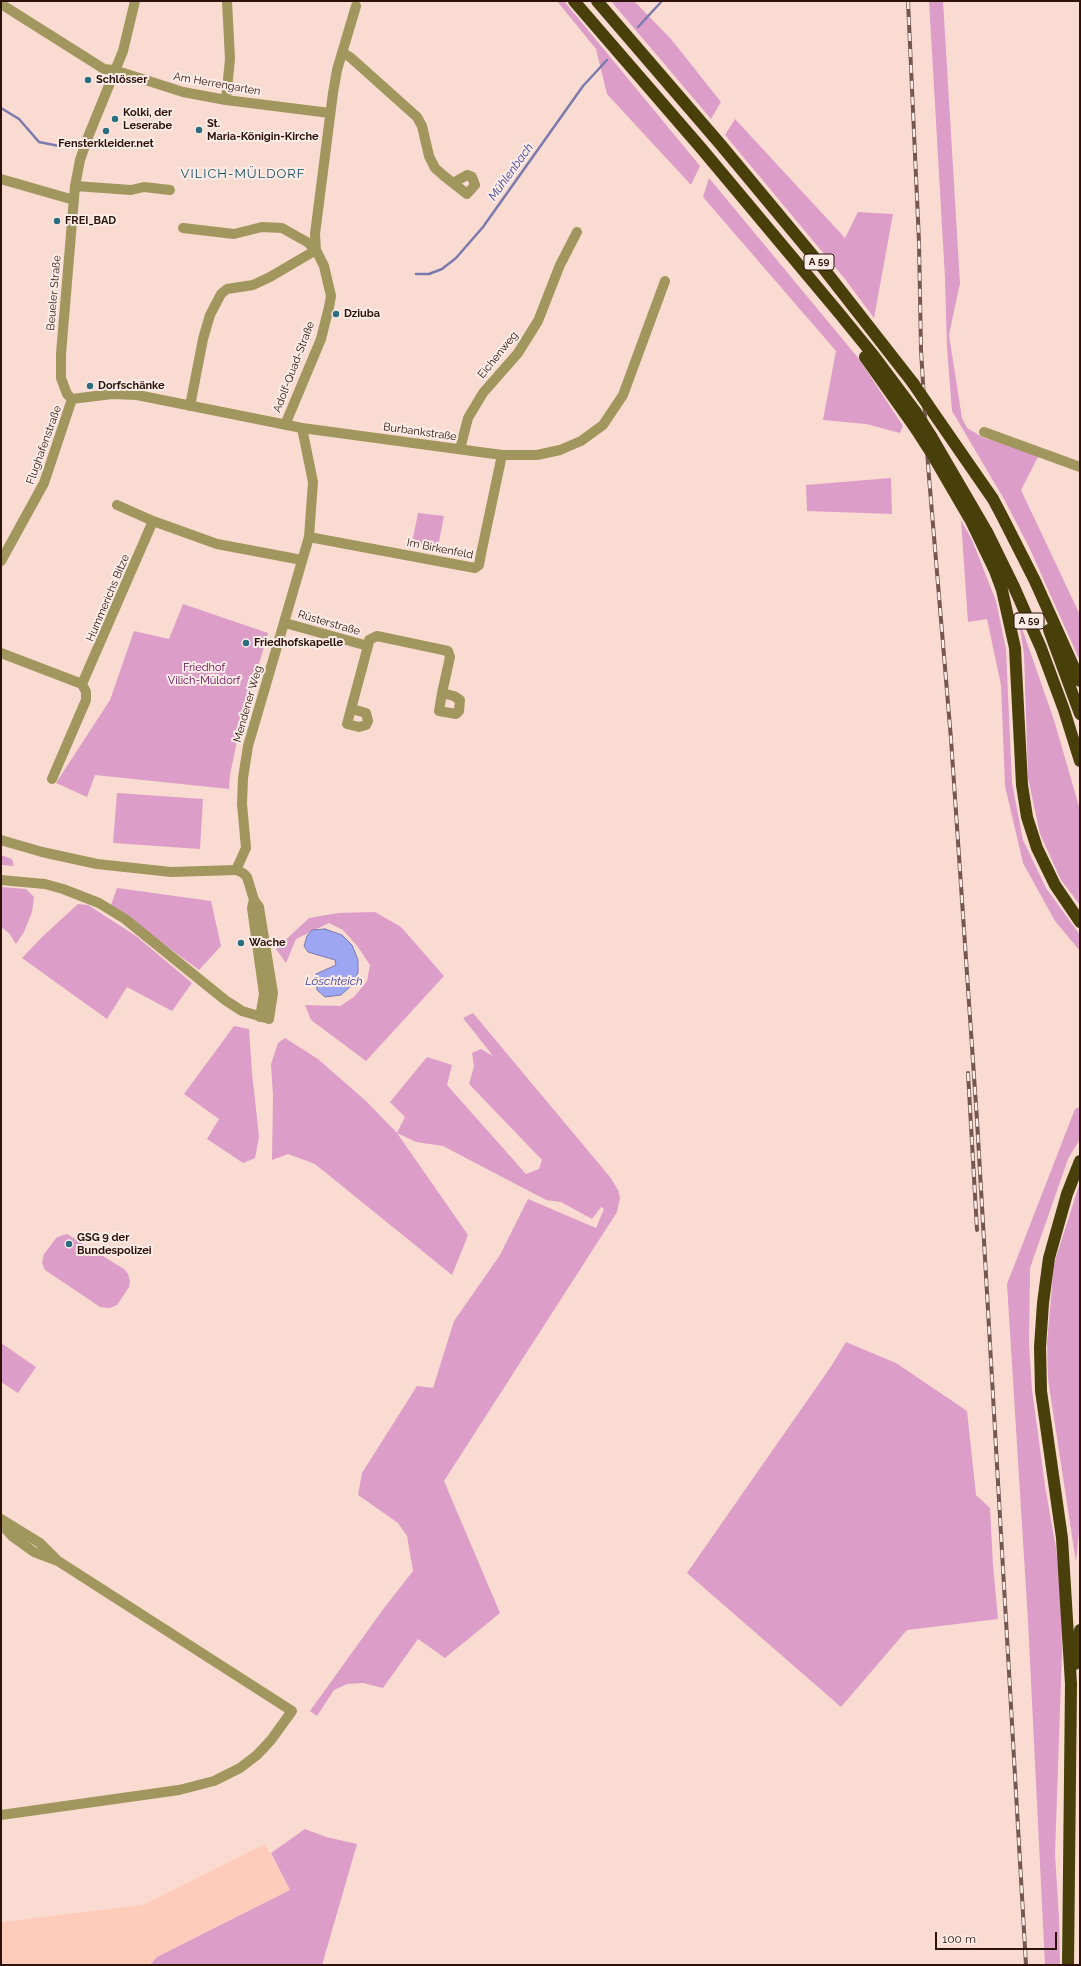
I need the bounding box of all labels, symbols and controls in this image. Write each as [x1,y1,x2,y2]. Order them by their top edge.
street label: Am Herrengarten [172,70,262,98]
place label: Schlösser [96,73,147,87]
marker: Schlösser [83,75,93,85]
place label: Kolki, der Leserabe [123,106,172,132]
marker: Kolki, der Leserabe [110,114,120,124]
place label: St. Maria-Königin-Kirche [207,117,319,143]
marker: St. Maria-Königin-Kirche [194,125,204,135]
marker: Fensterkleider.net [101,126,111,136]
place label: Fensterkleider.net [58,137,154,151]
water label: Mühlenbach [485,141,537,203]
district label: VILICH-MÜLDORF [181,166,305,182]
place label: FREI_BAD [65,214,116,228]
marker: FREI_BAD [52,216,62,226]
road number: A 59 [804,254,834,270]
street label: Beueler Straße [44,255,64,331]
place label: Dziuba [344,307,380,321]
marker: Dziuba [331,309,341,319]
street label: Adolf-Quad-Straße [271,320,317,414]
street label: Eichenweg [475,329,521,381]
place label: Dorfschänke [98,379,165,393]
marker: Dorfschänke [85,381,95,391]
street label: Flughafenstraße [24,404,64,486]
street label: Burbankstraße [382,420,458,444]
street label: Im Birkenfeld [406,536,474,562]
street label: Hummerichs Bitze [84,552,132,644]
street label: Rüsterstraße [296,608,362,638]
road number: A 59 [1014,613,1044,629]
place label: Friedhofskapelle [254,636,343,650]
marker: Friedhofskapelle [241,638,251,648]
park label: Friedhof Vilich-Müldorf [168,661,240,687]
street label: Mendener Weg [231,664,265,744]
place label: Wache [249,936,286,950]
marker: Wache [236,938,246,948]
water label: Löschteich [305,974,363,988]
place label: GSG 9 der Bundespolizei [77,1231,152,1257]
marker: GSG 9 der Bundespolizei [64,1239,74,1249]
scale bar [937,1924,1059,1950]
text: 100 m [942,1932,976,1946]

